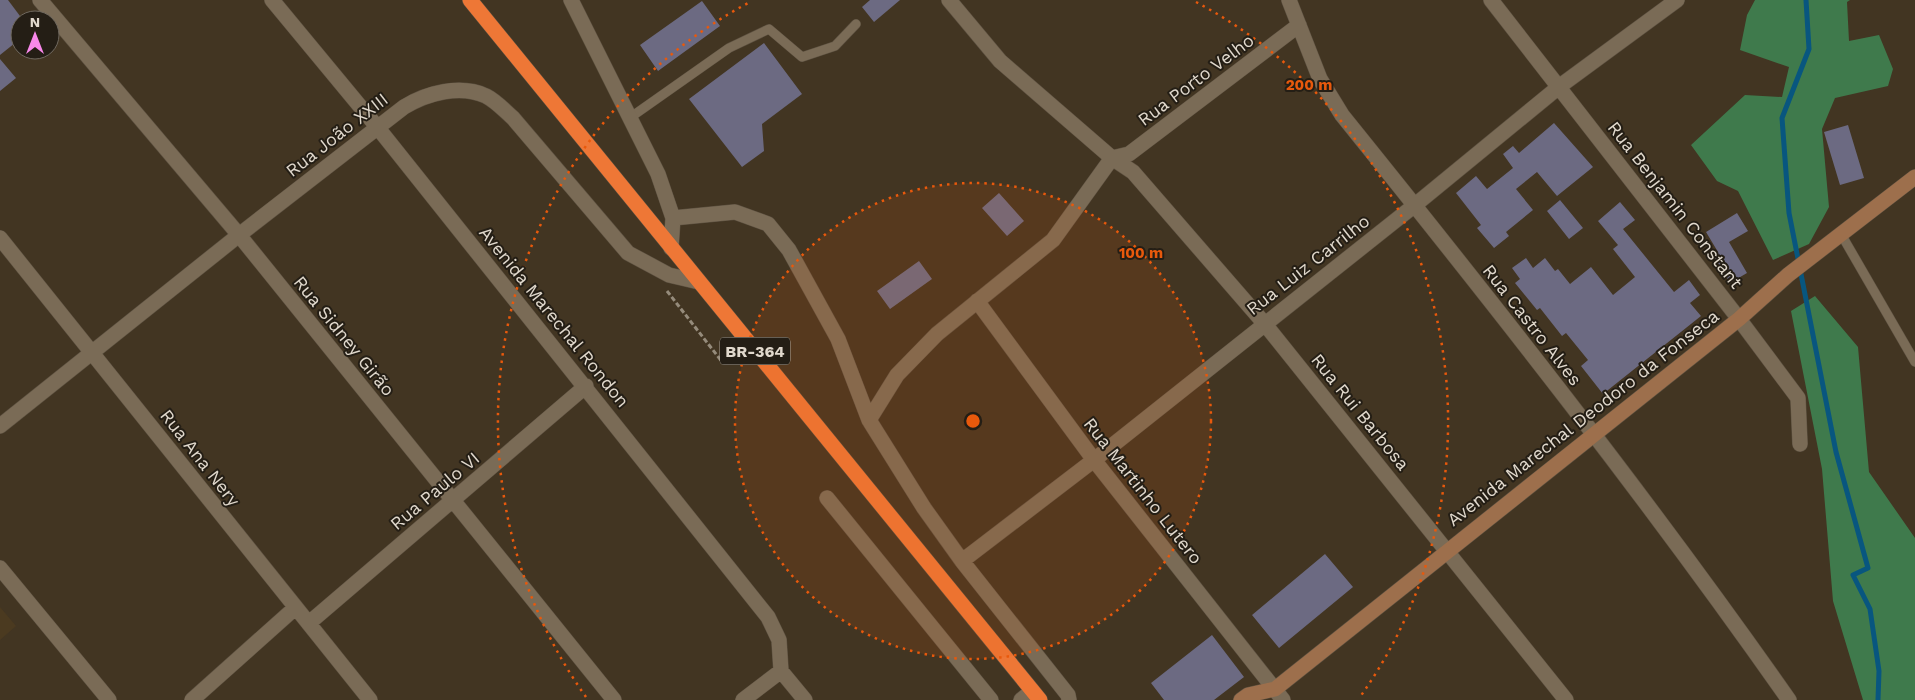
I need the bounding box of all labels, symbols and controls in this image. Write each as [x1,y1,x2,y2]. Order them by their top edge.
north arrow [10,10,60,60]
text: N [30,14,40,30]
street label: Rua Porto Velho [1134,29,1258,130]
text: 200 m [1286,76,1332,94]
street label: Rua João XXIII [281,88,392,181]
street label: Rua Benjamin Constant [1604,117,1747,293]
street label: Rua Luiz Carrilho [1242,210,1373,319]
street label: Avenida Marechal Rondon [475,222,634,411]
text: 100 m [1119,244,1163,262]
street label: Rua Castro Alves [1479,260,1586,389]
street label: Rua Sidney Girão [290,271,399,400]
street label: Avenida Marechal Deodoro da Fonseca [1443,305,1723,530]
road number: BR-364 [720,338,790,364]
street label: Rua Rui Barbosa [1307,349,1414,474]
street label: Rua Ana Nery [156,405,245,511]
centre of rings [964,412,982,430]
street label: Rua Martinho Lutero [1080,413,1207,568]
street label: Rua Paulo VI [386,447,484,534]

